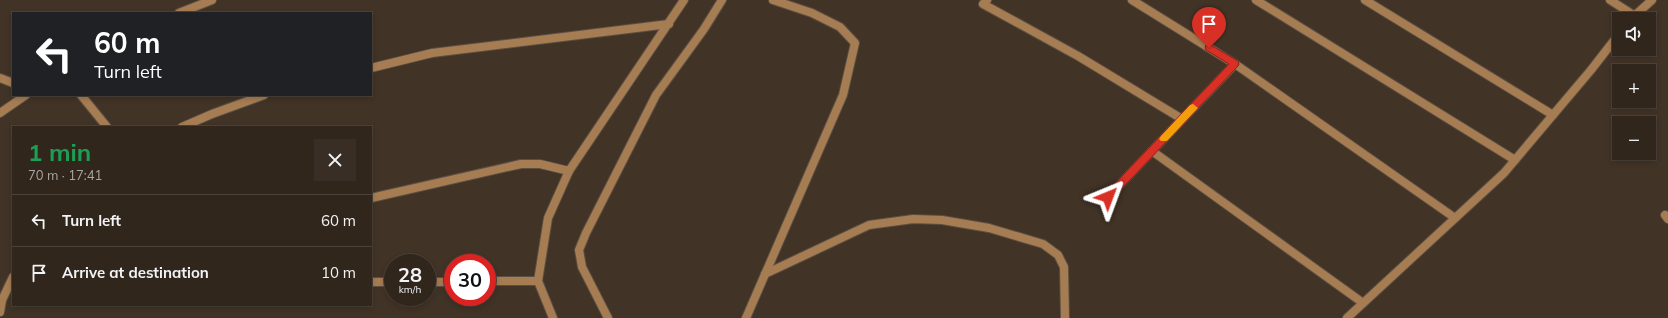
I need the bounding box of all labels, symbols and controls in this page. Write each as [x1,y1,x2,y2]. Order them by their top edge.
pin [1192,7.0,1226,48]
map controls [1612,12,1656,160]
button: sound [1612,12,1656,56]
icon: arrive [1198,13,1220,35]
text: 60 m [94,25,160,60]
icon: left [28,28,80,80]
text: Turn left [94,60,162,83]
button: + [1612,64,1656,108]
button: − [1612,116,1656,160]
text: 1 min [28,137,91,167]
button: close [314,139,356,181]
text: 70 m · 17:41 [28,167,102,183]
position arrow [1087,176,1129,218]
icon: left [28,210,50,232]
text: Turn left [62,211,121,230]
text: 60 m [321,211,356,230]
speed limit sign: 30 [444,254,496,306]
icon: arrive [28,262,50,284]
text: 28 [398,262,422,287]
text: Arrive at destination [62,263,209,282]
text: 10 m [321,263,356,282]
text: km/h [399,283,421,296]

